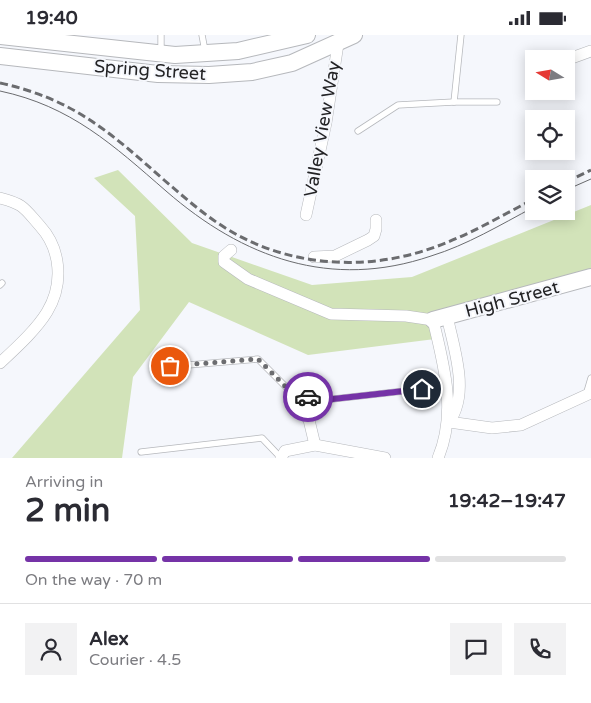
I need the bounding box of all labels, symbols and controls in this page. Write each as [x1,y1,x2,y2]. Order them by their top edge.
text: 19:40 [25,7,78,29]
north arrow [525,50,575,100]
map controls [525,50,575,220]
street label: Spring Street [93,55,207,85]
street label: Valley View Way [299,59,345,199]
button: locate [525,110,575,160]
button: layers [525,170,575,220]
street label: High Street [463,276,561,322]
pin [149,345,191,387]
icon: bag [156,352,184,380]
pin [401,368,443,410]
courier [283,372,333,422]
icon: home [408,375,436,403]
icon: car [294,383,322,411]
text: Arriving in [25,472,103,492]
text: 19:42–19:47 [448,490,566,512]
text: 2 min [25,492,110,530]
text: On the way · 70 m [25,570,162,590]
button: person [25,623,77,675]
button: chat [450,623,502,675]
button: phone [514,623,566,675]
text: Alex [89,628,129,650]
text: Courier · 4.5 [89,650,181,670]

